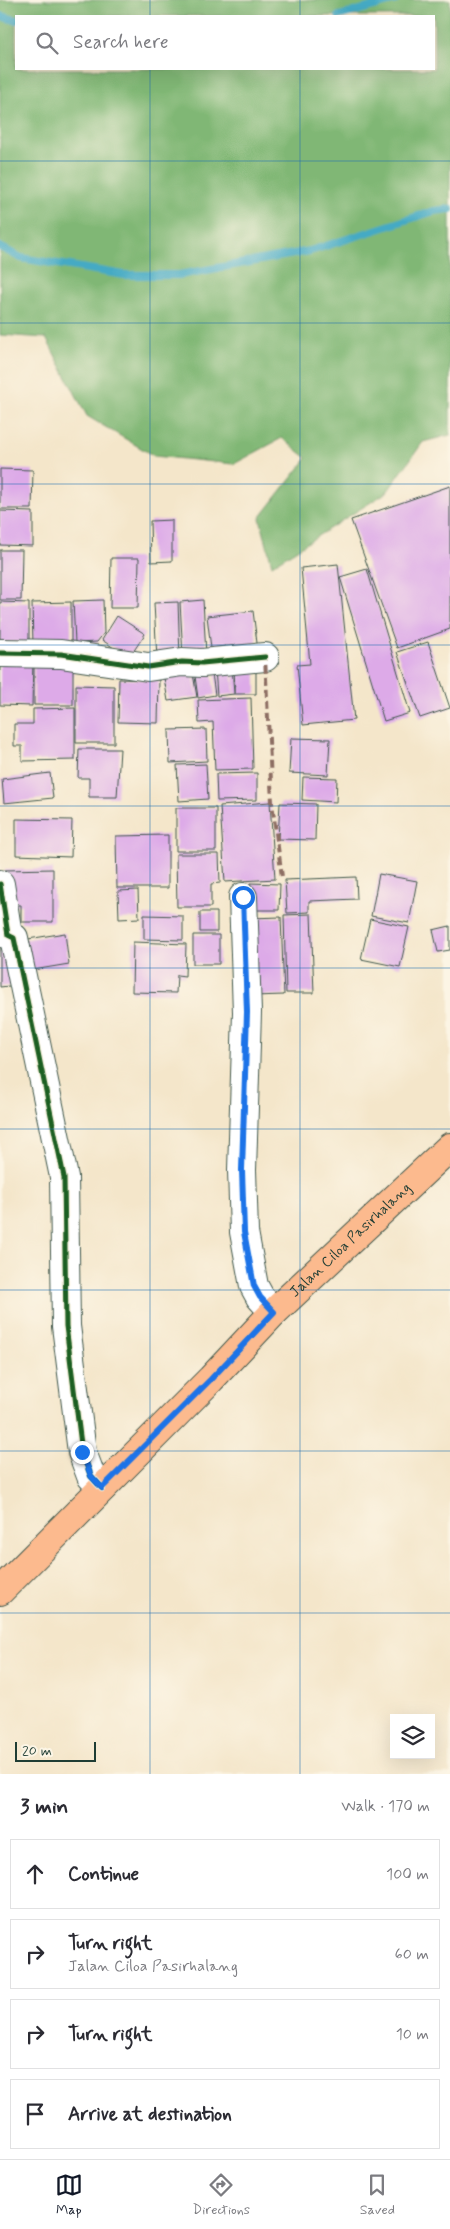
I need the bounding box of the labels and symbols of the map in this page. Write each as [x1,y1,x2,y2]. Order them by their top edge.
route start [232,886,255,909]
street label: Jalan Ciloa Pasirhalang [285,1178,416,1302]
route end [71,1441,94,1464]
scale bar [15,1739,96,1762]

